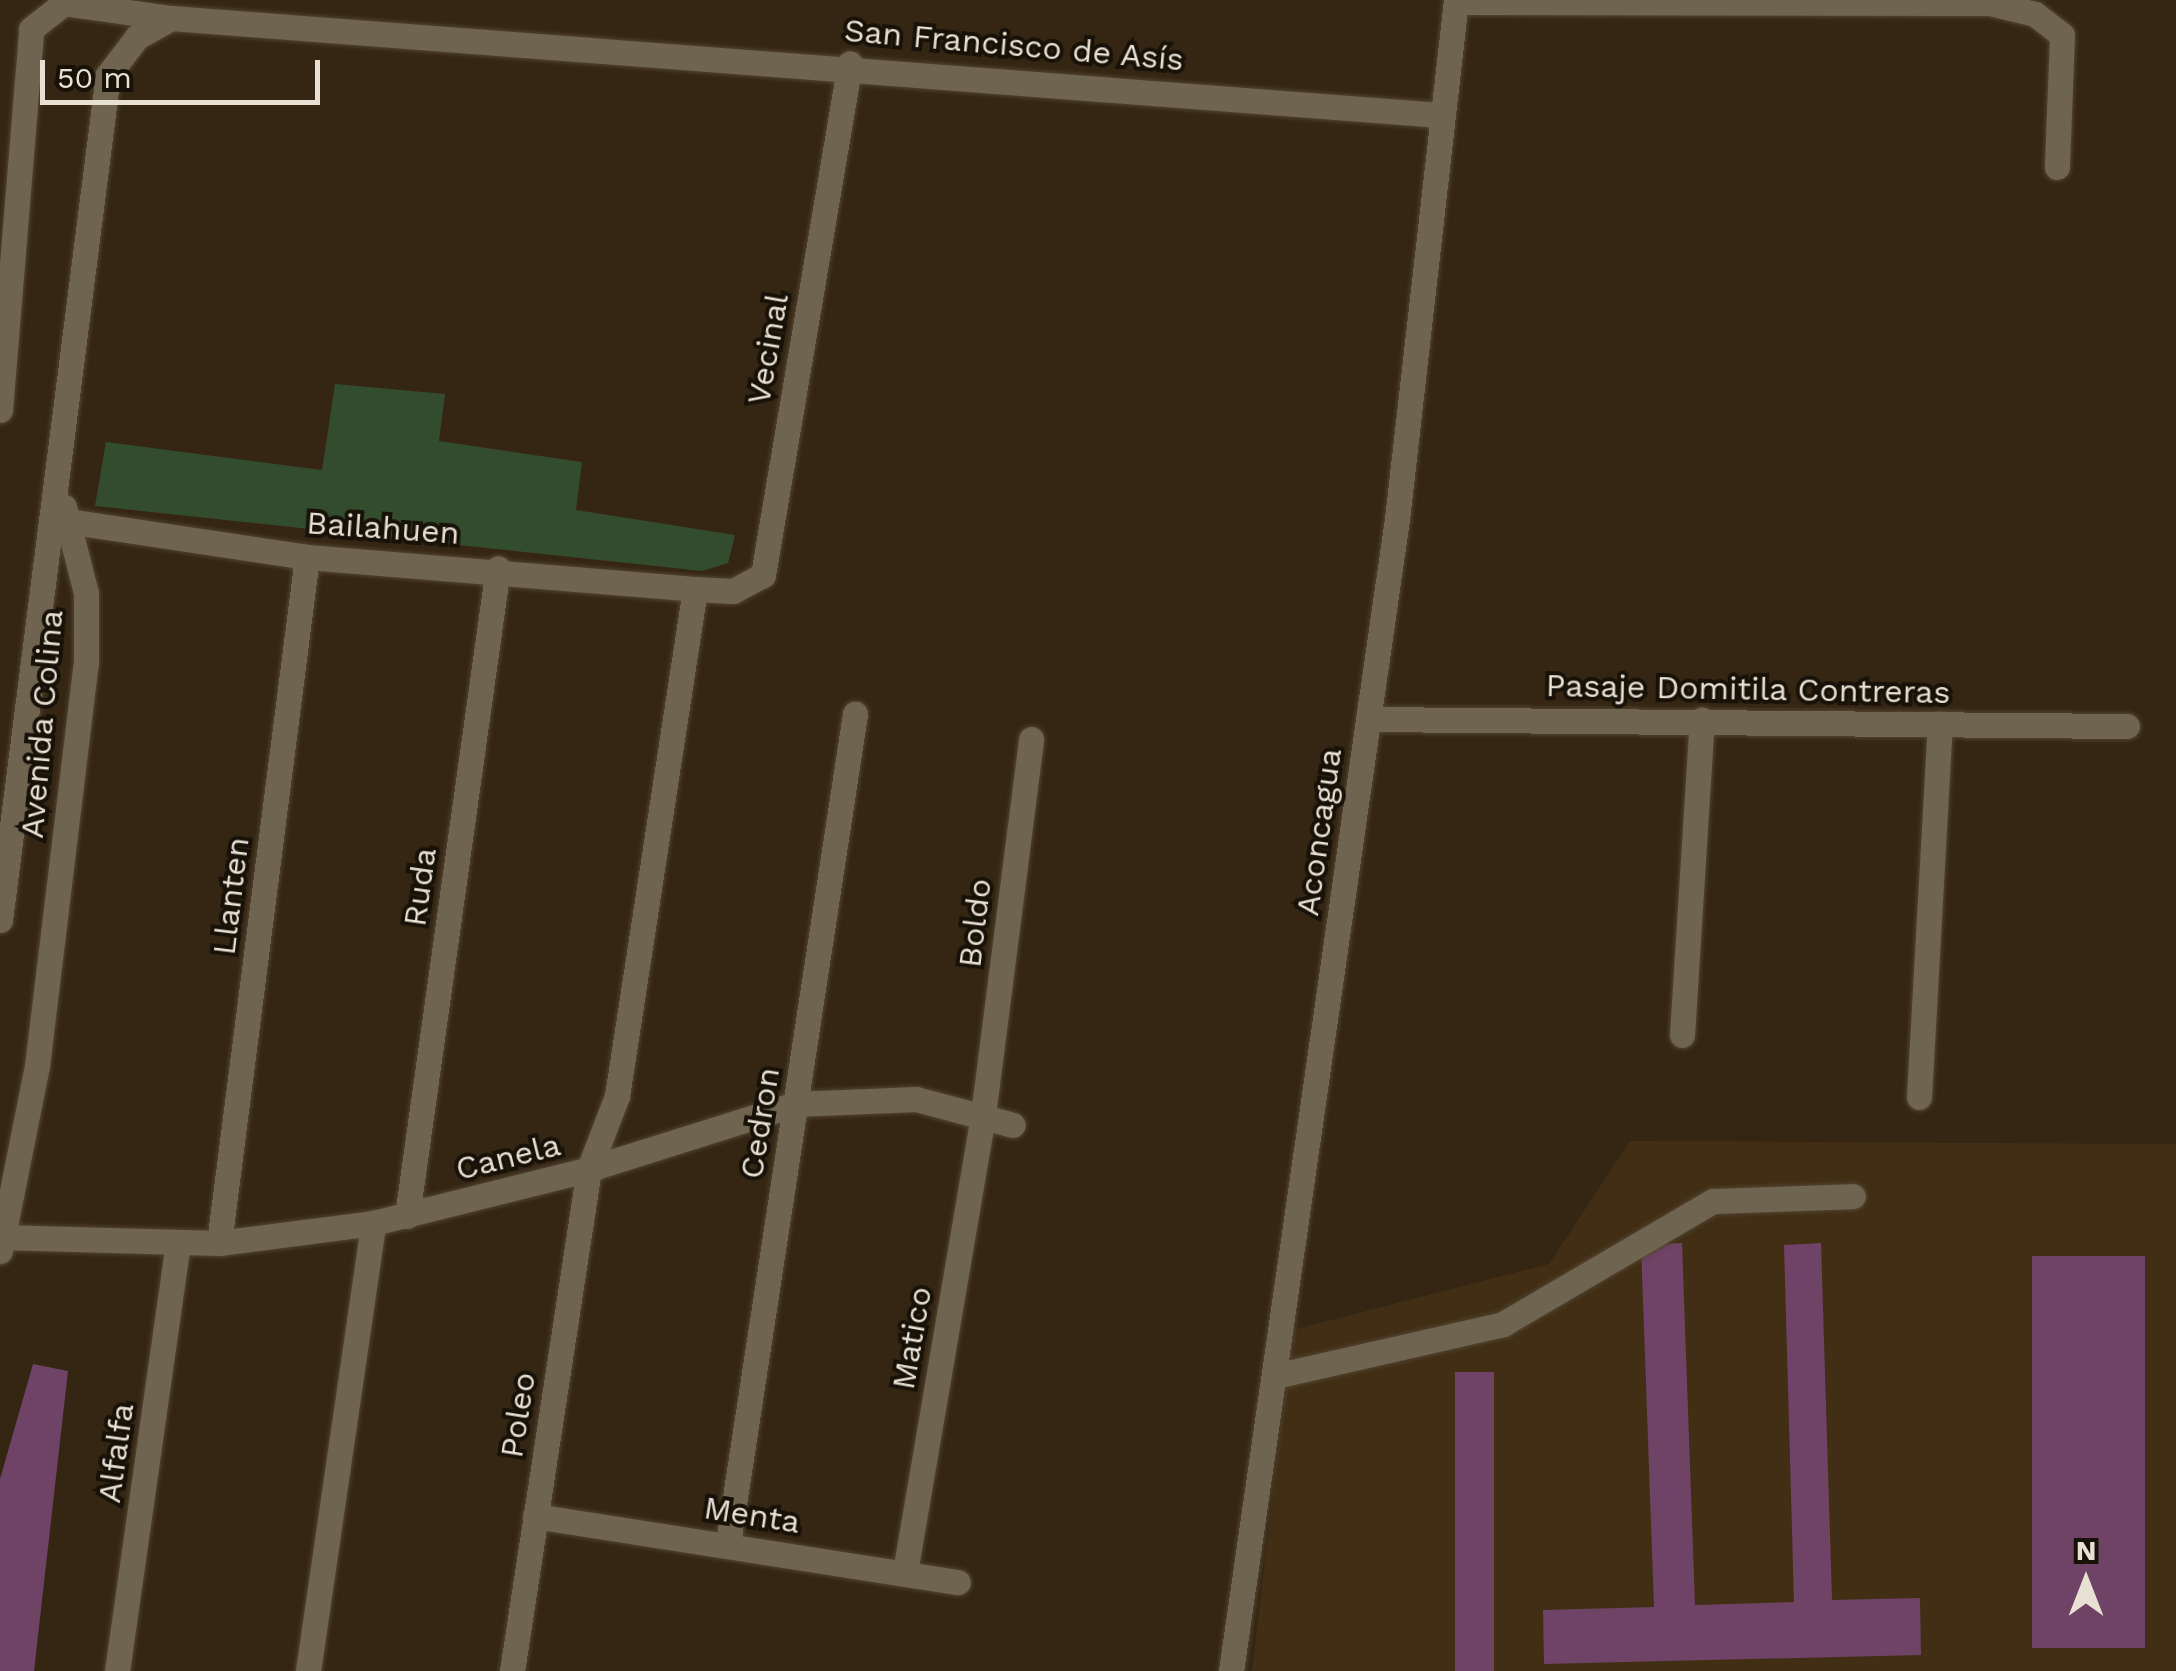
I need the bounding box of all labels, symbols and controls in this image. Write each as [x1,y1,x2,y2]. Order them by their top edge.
street label: San Francisco de Asís [842,11,1186,79]
scale bar [45,40,325,102]
text: 50 m [57,60,132,95]
street label: Vecinal [739,291,797,407]
street label: Bailahuen [305,504,461,552]
street label: Avenida Colina [13,608,71,840]
street label: Pasaje Domitila Contreras [1545,666,1951,712]
street label: Aconcagua [1288,746,1350,918]
street label: Llanten [205,835,257,957]
street label: Ruda [396,845,444,929]
street label: Boldo [951,876,999,970]
street label: Cedron [732,1065,788,1181]
street label: Canela [452,1126,564,1188]
street label: Matico [884,1284,940,1392]
street label: Poleo [492,1370,544,1460]
street label: Alfalfa [90,1401,142,1505]
street label: Menta [701,1488,803,1542]
north arrow [2036,1531,2136,1631]
text: N [2076,1534,2096,1567]

